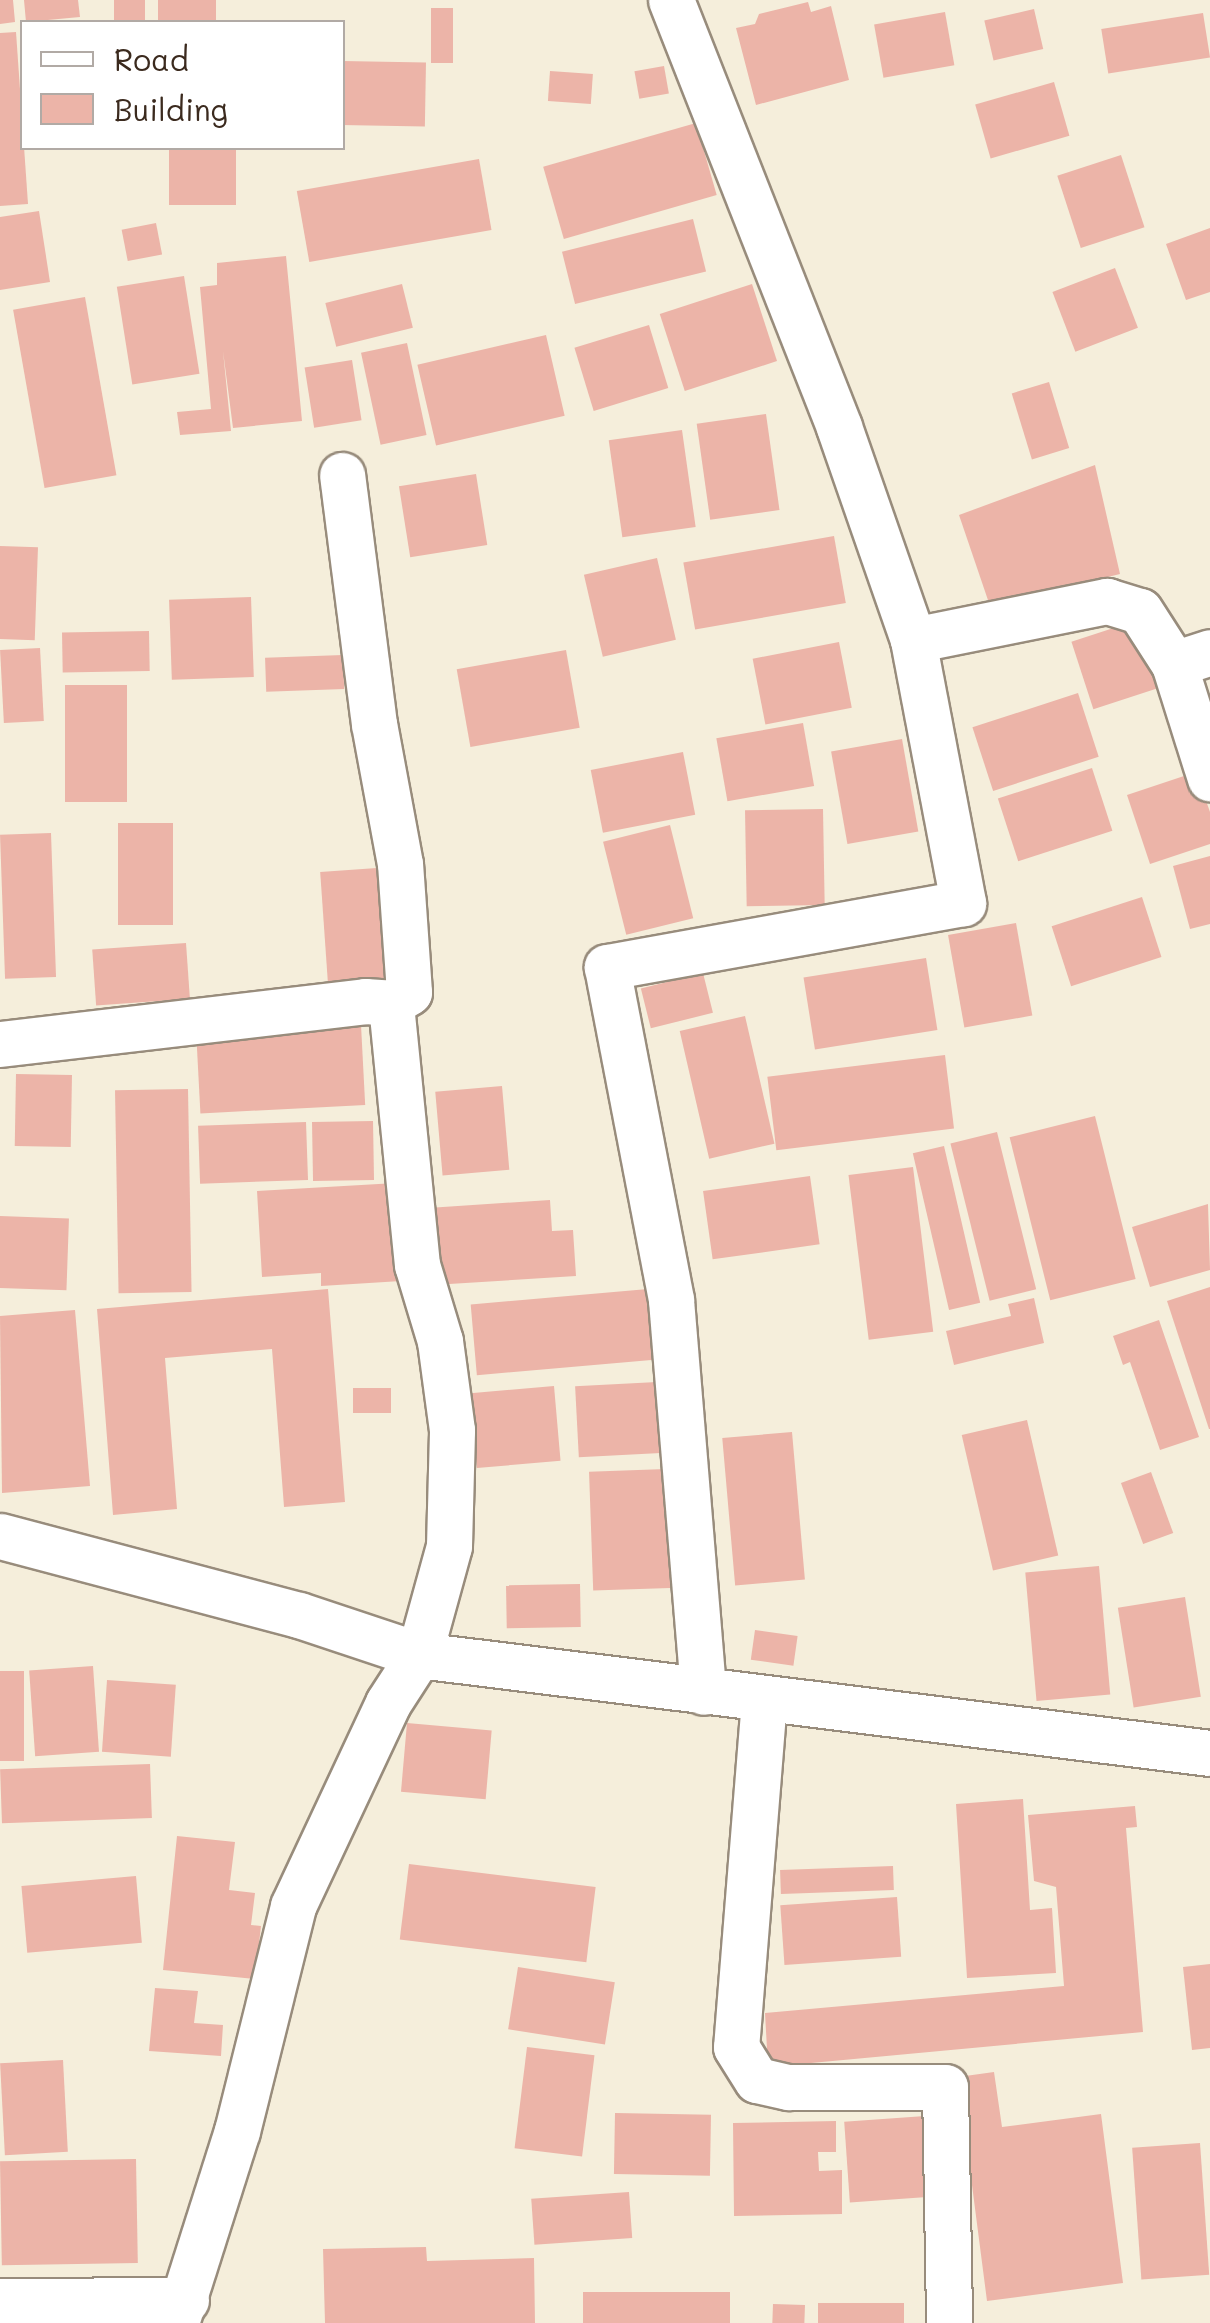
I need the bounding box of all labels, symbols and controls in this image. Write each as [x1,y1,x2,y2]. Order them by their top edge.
legend [20,20,345,150]
text: Road [114,39,189,79]
text: Building [114,89,228,129]

